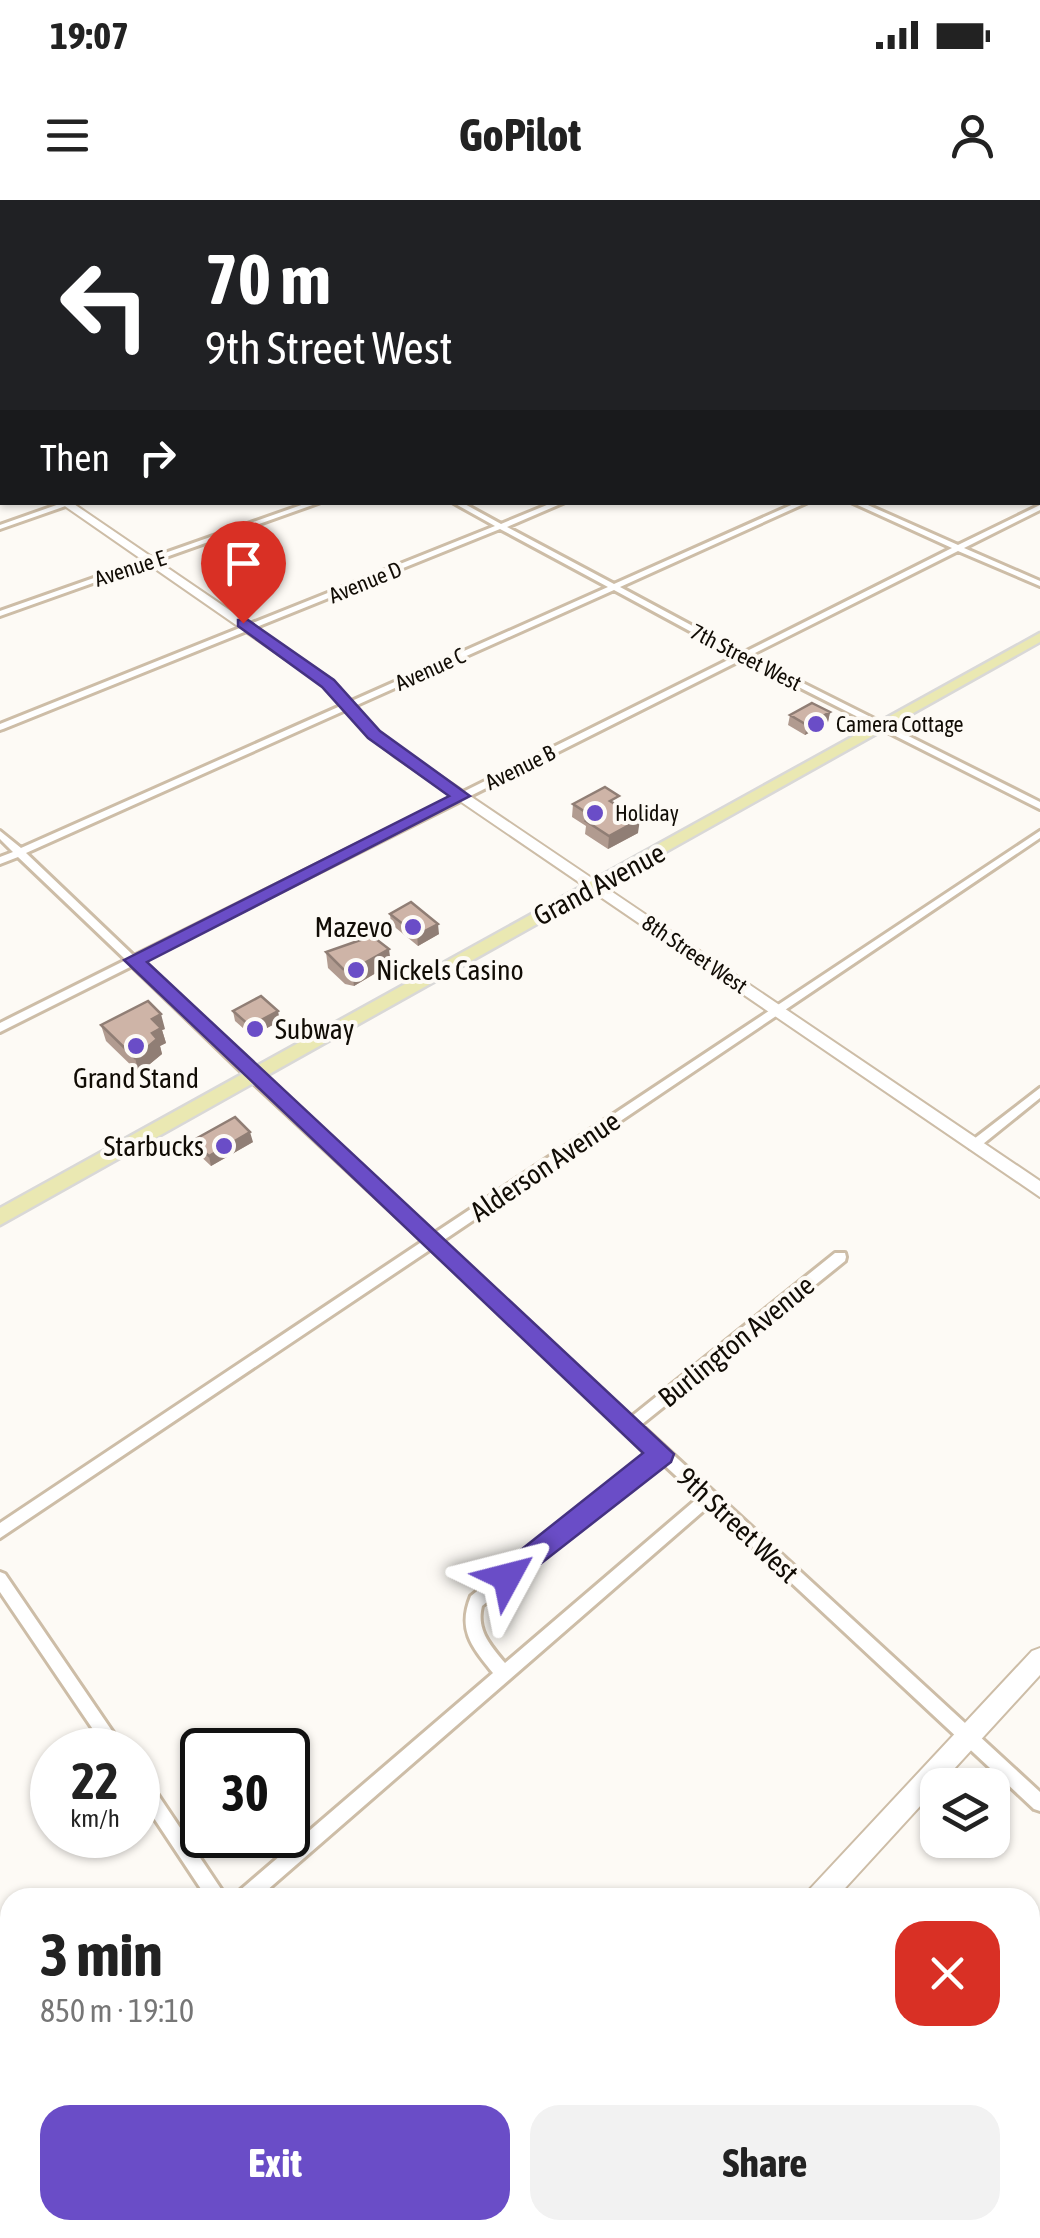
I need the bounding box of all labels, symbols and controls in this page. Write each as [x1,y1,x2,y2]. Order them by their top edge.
text: 19:07 [50,14,129,57]
icon: menu [40,108,95,163]
icon: person [945,108,1000,163]
text: GoPilot [459,109,581,161]
text: 70 m [205,239,331,319]
icon: left [40,240,170,370]
text: 9th Street West [205,322,453,374]
icon: right [130,430,185,485]
text: Then [40,436,110,479]
pin [201,521,286,624]
icon: arrive [216,536,271,591]
street label: Avenue E [91,544,169,592]
street label: Avenue D [325,556,405,608]
street label: 7th Street West [686,618,806,696]
street label: Avenue C [391,642,469,696]
place label: Camera Cottage [836,711,963,737]
marker: Camera Cottage [805,713,827,735]
street label: Avenue B [481,739,560,795]
place label: Holiday [615,800,679,826]
marker: Holiday [584,802,606,824]
street label: Grand Avenue [528,836,670,932]
street label: 8th Street West [638,909,752,999]
place label: Mazevo [315,911,393,943]
marker: Mazevo [402,916,424,938]
place label: Nickels Casino [376,954,524,986]
marker: Nickels Casino [345,959,367,981]
place label: Subway [275,1013,354,1045]
marker: Subway [244,1018,266,1040]
marker: Grand Stand [125,1035,147,1057]
place label: Grand Stand [73,1062,199,1094]
street label: Alderson Avenue [464,1104,626,1228]
place label: Starbucks [104,1130,204,1162]
marker: Starbucks [213,1135,235,1157]
street label: Burlington Avenue [652,1269,820,1413]
street label: 9th Street West [671,1461,805,1589]
position arrow [455,1525,559,1629]
speed limit sign: 30 [180,1728,310,1858]
text: 22 [71,1752,118,1810]
map controls [920,1768,1010,1858]
button: layers [920,1768,1010,1858]
text: km/h [70,1804,120,1832]
text: 3 min [40,1920,163,1989]
button: close [895,1921,1000,2026]
text: 850 m · 19:10 [40,1992,194,2029]
button: Exit [40,2105,510,2220]
button: Share [530,2105,1000,2220]

